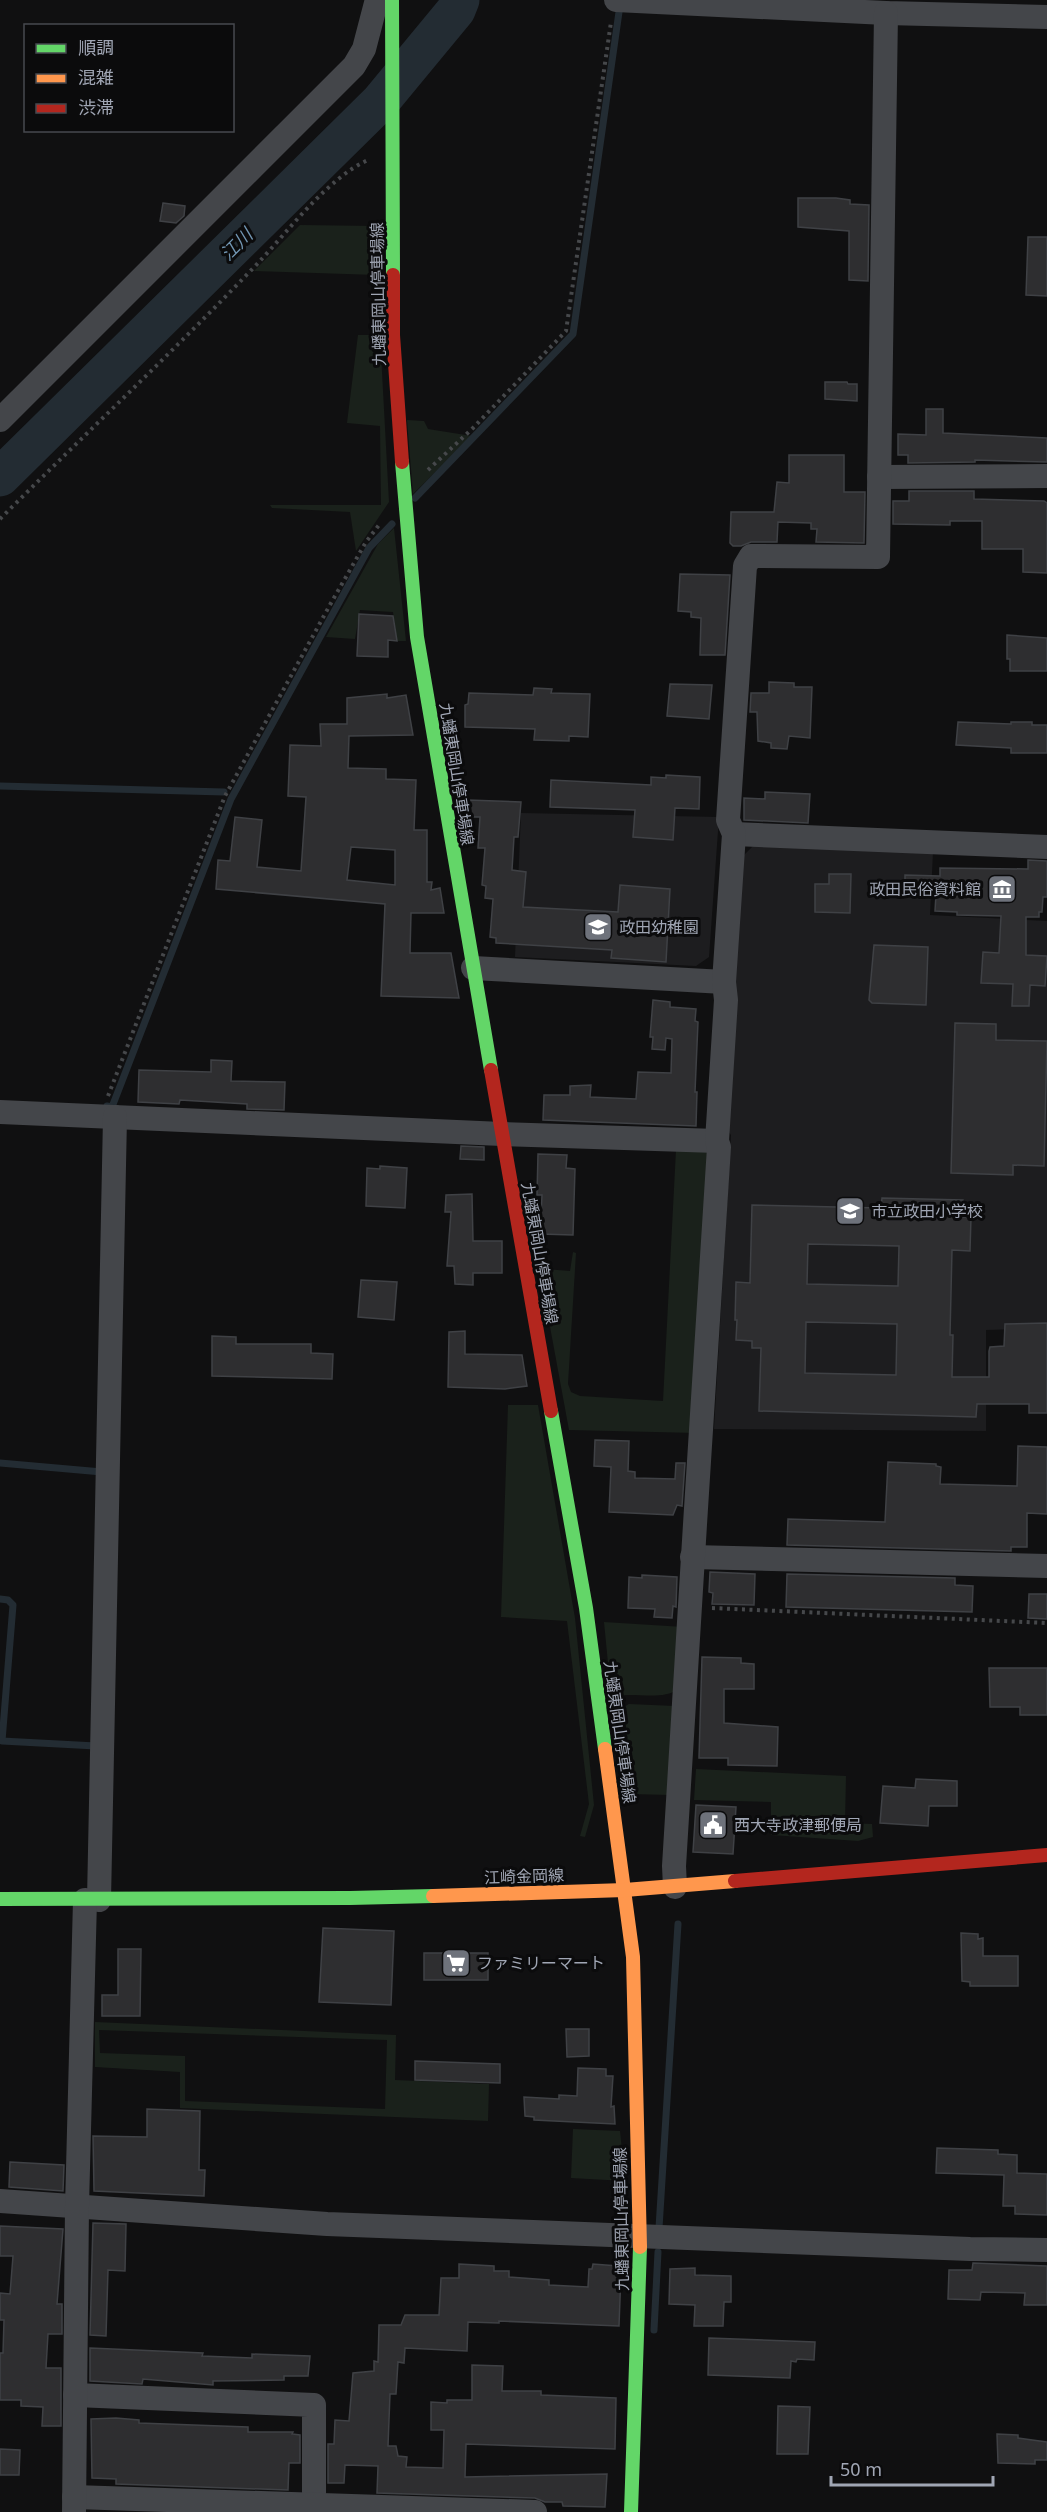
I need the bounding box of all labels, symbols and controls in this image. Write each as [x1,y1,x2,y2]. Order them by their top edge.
legend [24,24,234,132]
text: 順調 [78,35,114,59]
text: 混雑 [78,65,114,89]
text: 渋滞 [78,95,114,119]
water label: 江川 [215,221,259,265]
street label: 九蟠東岡山停車場線 [366,222,390,366]
street label: 九蟠東岡山停車場線 [435,701,479,847]
museum icon: 政田民俗資料館 [986,873,1018,905]
place label: 政田民俗資料館 [869,878,981,900]
school or university icon: 政田幼稚園 [582,911,614,943]
place label: 政田幼稚園 [619,916,699,938]
street label: 九蟠東岡山停車場線 [517,1180,563,1326]
school or university icon: 市立政田小学校 [834,1195,866,1227]
place label: 市立政田小学校 [871,1200,983,1222]
street label: 九蟠東岡山停車場線 [599,1659,641,1805]
public building icon: 西大寺政津郵便局 [697,1809,729,1841]
place label: 西大寺政津郵便局 [734,1814,862,1836]
street label: 江崎金岡線 [484,1864,564,1888]
supermarket icon: ファミリーマート [440,1947,472,1979]
place label: ファミリーマート [477,1952,605,1974]
street label: 九蟠東岡山停車場線 [609,2147,633,2291]
scale bar [831,2449,993,2487]
text: 50 m [840,2457,882,2481]

